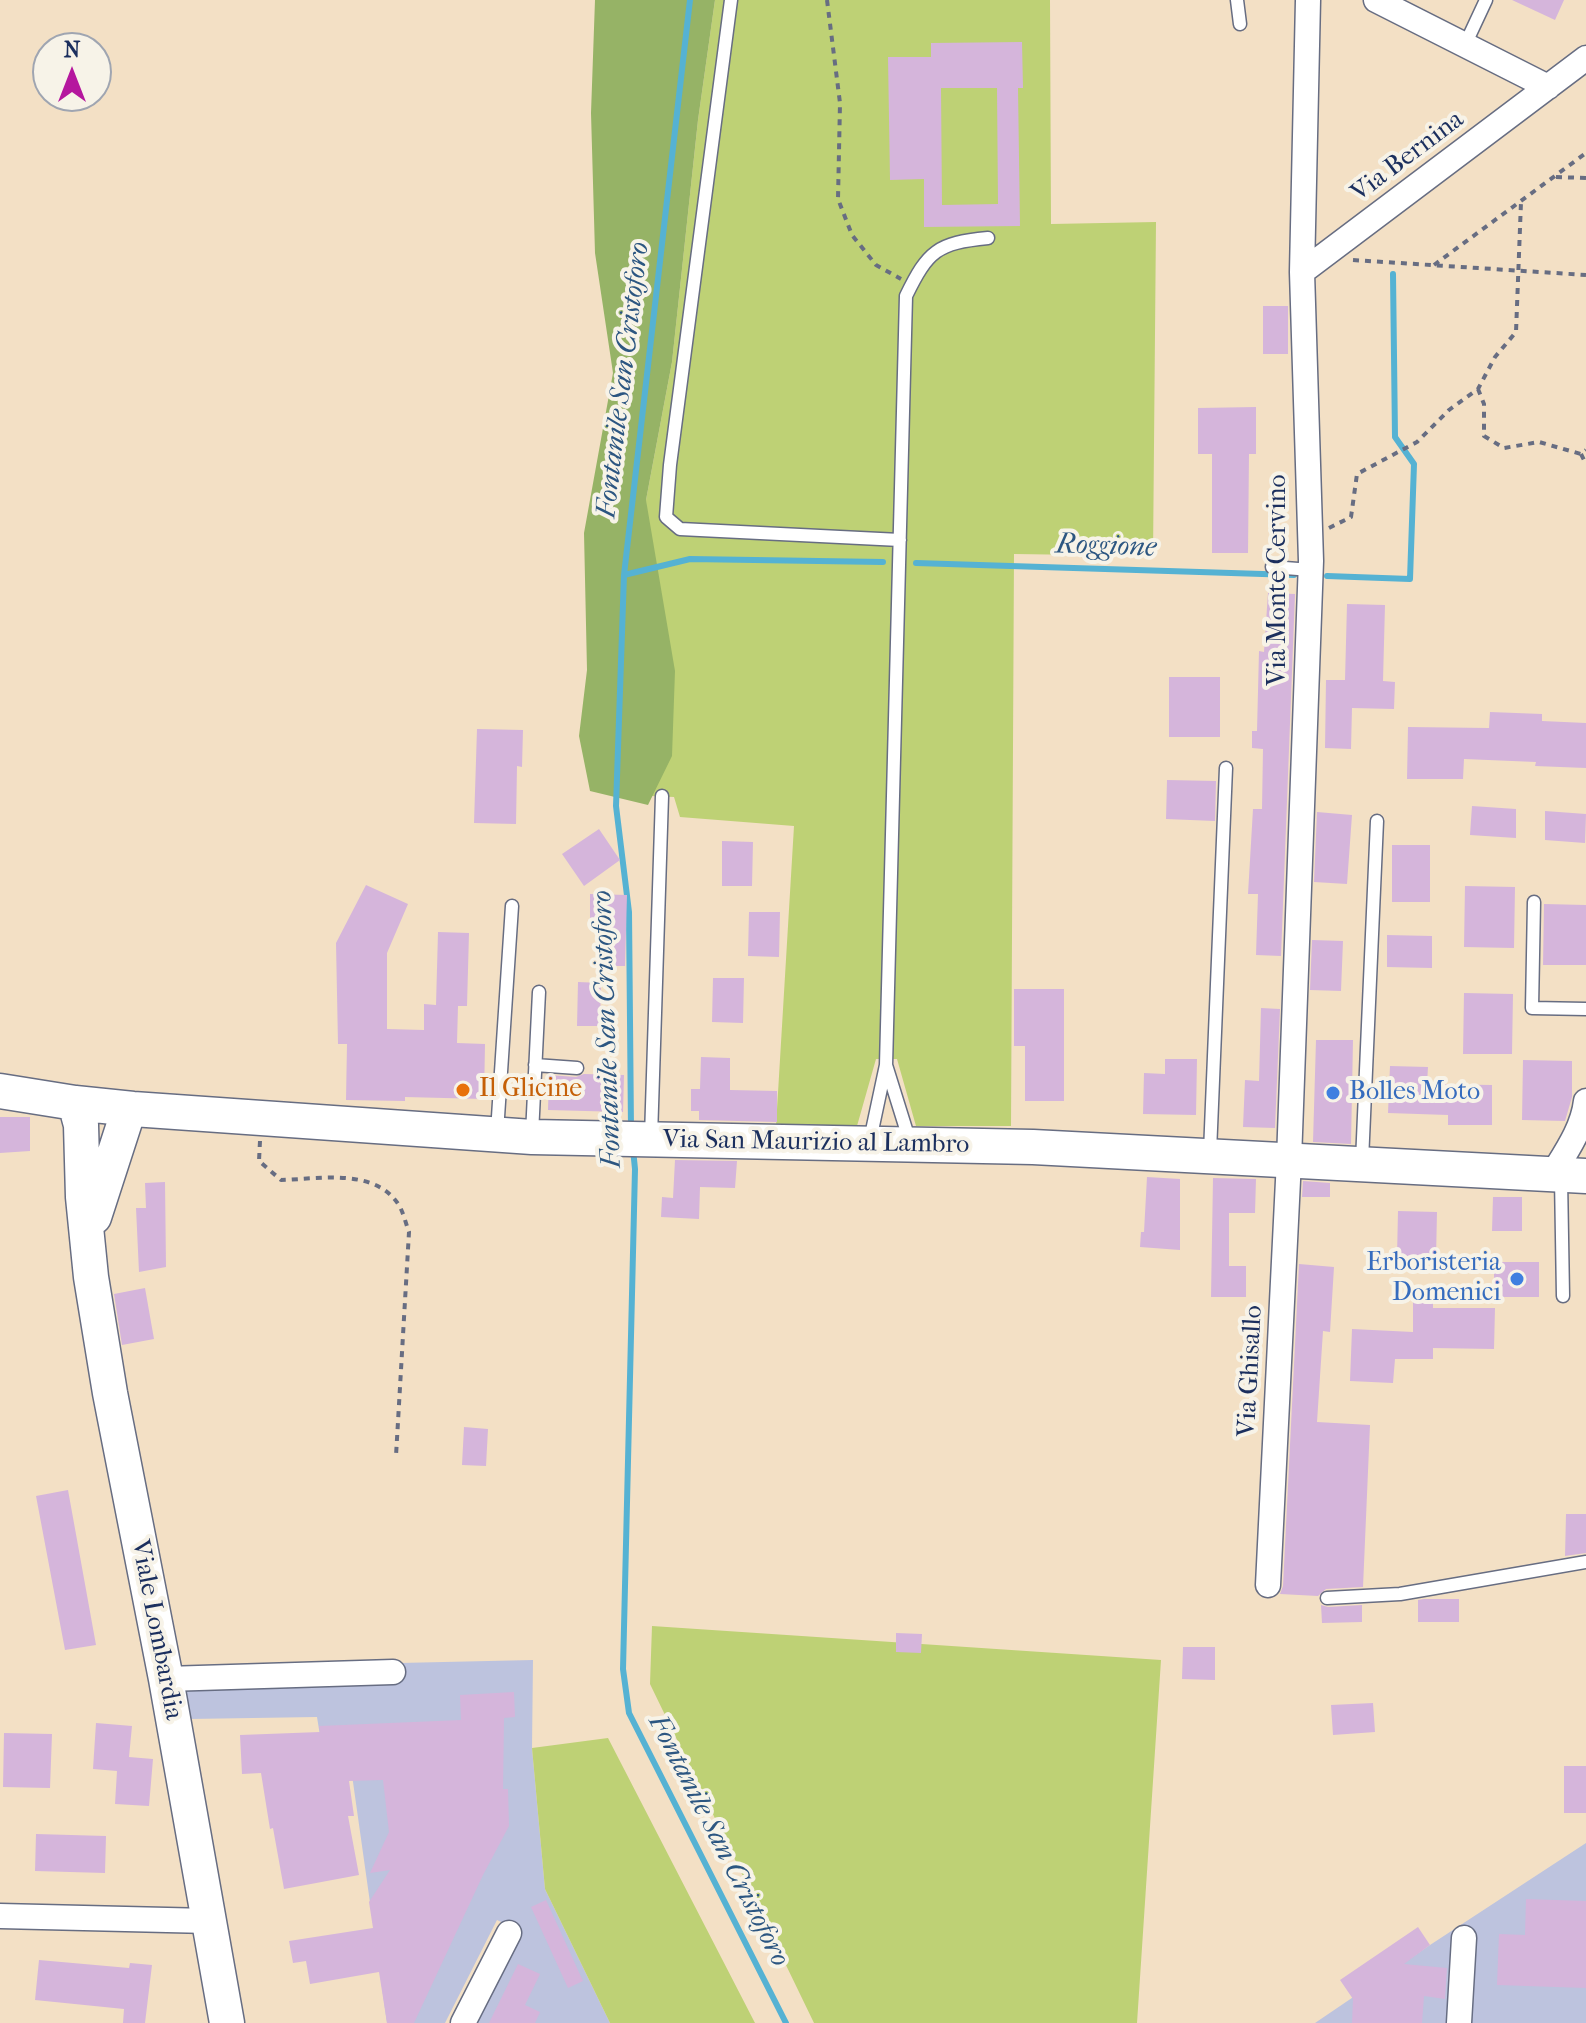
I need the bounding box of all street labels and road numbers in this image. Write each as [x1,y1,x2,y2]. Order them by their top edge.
street label: Via Bernina [1346,105,1470,209]
street label: Via Monte Cervino [1263,474,1295,686]
street label: Via San Maurizio al Lambro [662,1125,970,1161]
street label: Via Ghisallo [1232,1304,1270,1438]
street label: Viale Lombardia [123,1537,189,1723]

